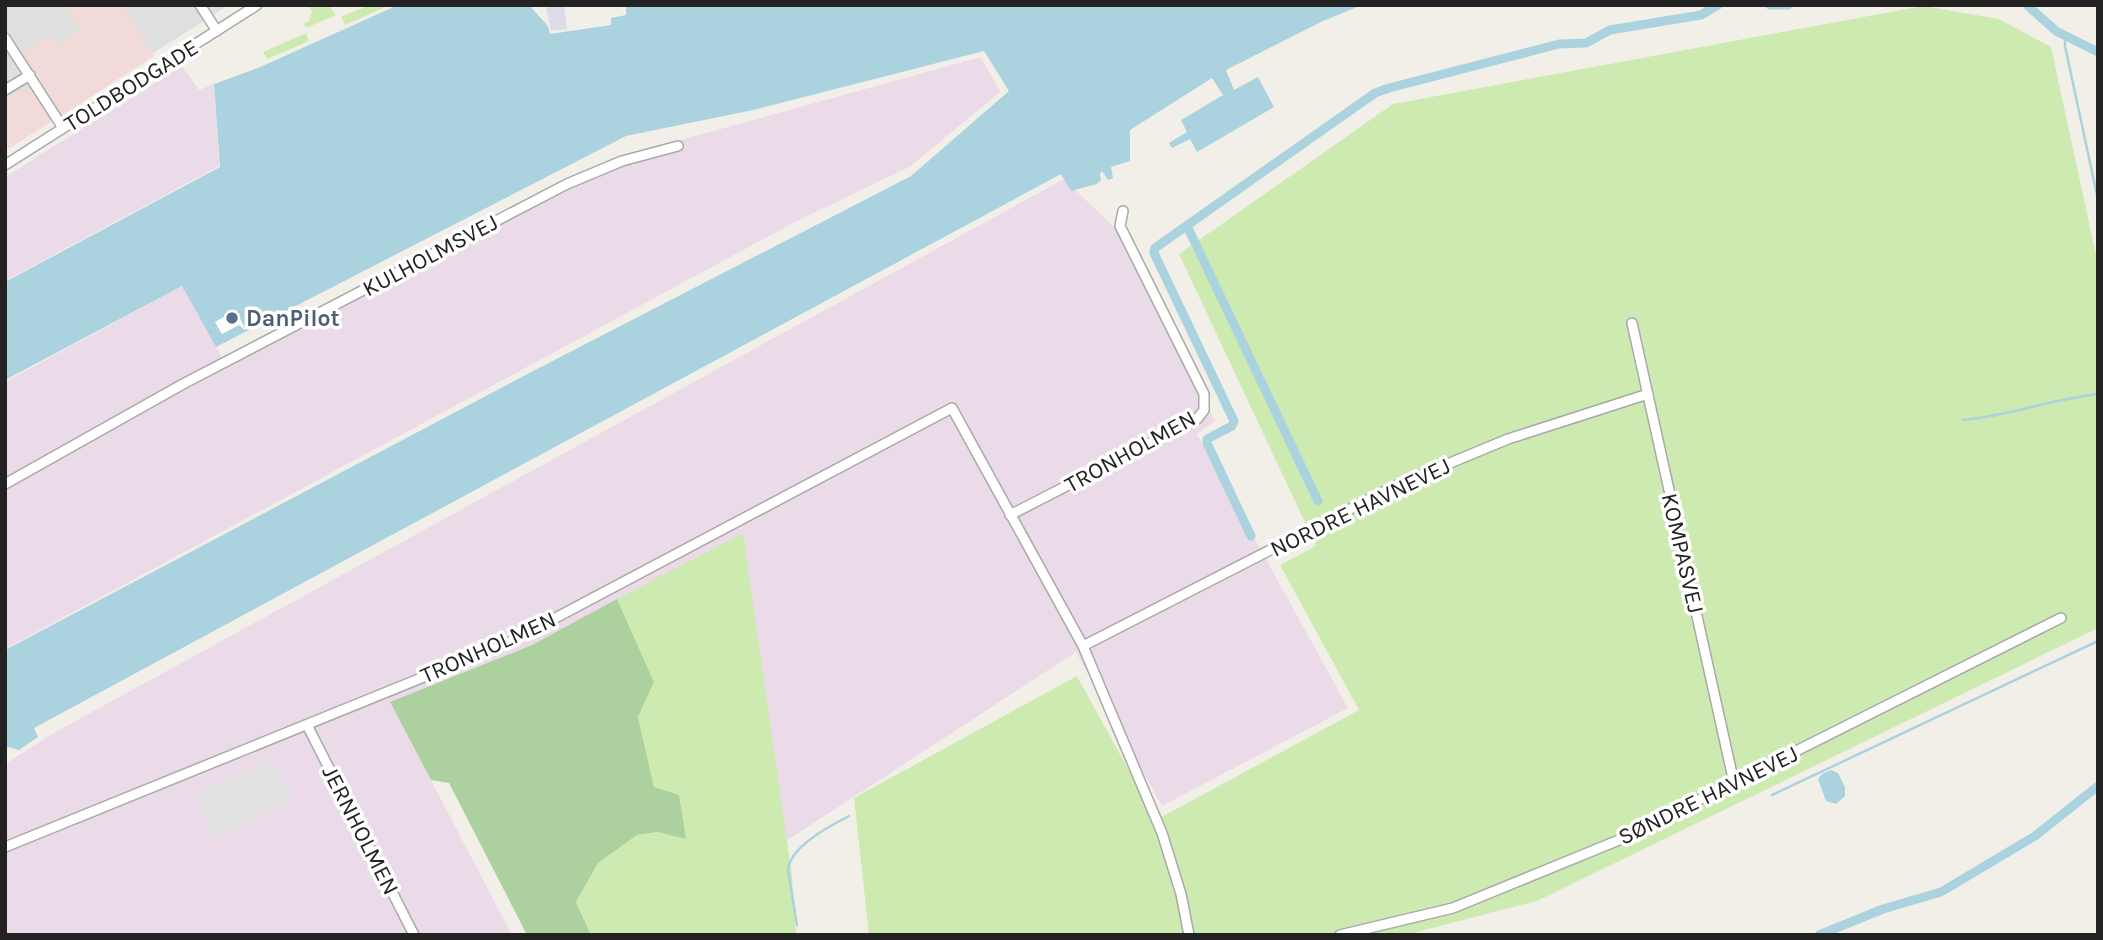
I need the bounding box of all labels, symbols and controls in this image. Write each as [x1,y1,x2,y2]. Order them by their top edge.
street label: TOLDBODGADE [59,34,203,137]
street label: KULHOLMSVEJ [358,208,502,302]
place label: DanPilot [246,305,340,332]
marker: DanPilot [224,310,240,326]
street label: TRONHOLMEN [1060,404,1200,498]
street label: NORDRE HAVNEVEJ [1266,452,1455,563]
street label: KOMPASVEJ [1656,490,1709,616]
street label: TRONHOLMEN [416,606,560,689]
street label: SØNDRE HAVNEVEJ [1614,740,1803,851]
street label: JERNHOLMEN [316,761,405,899]

